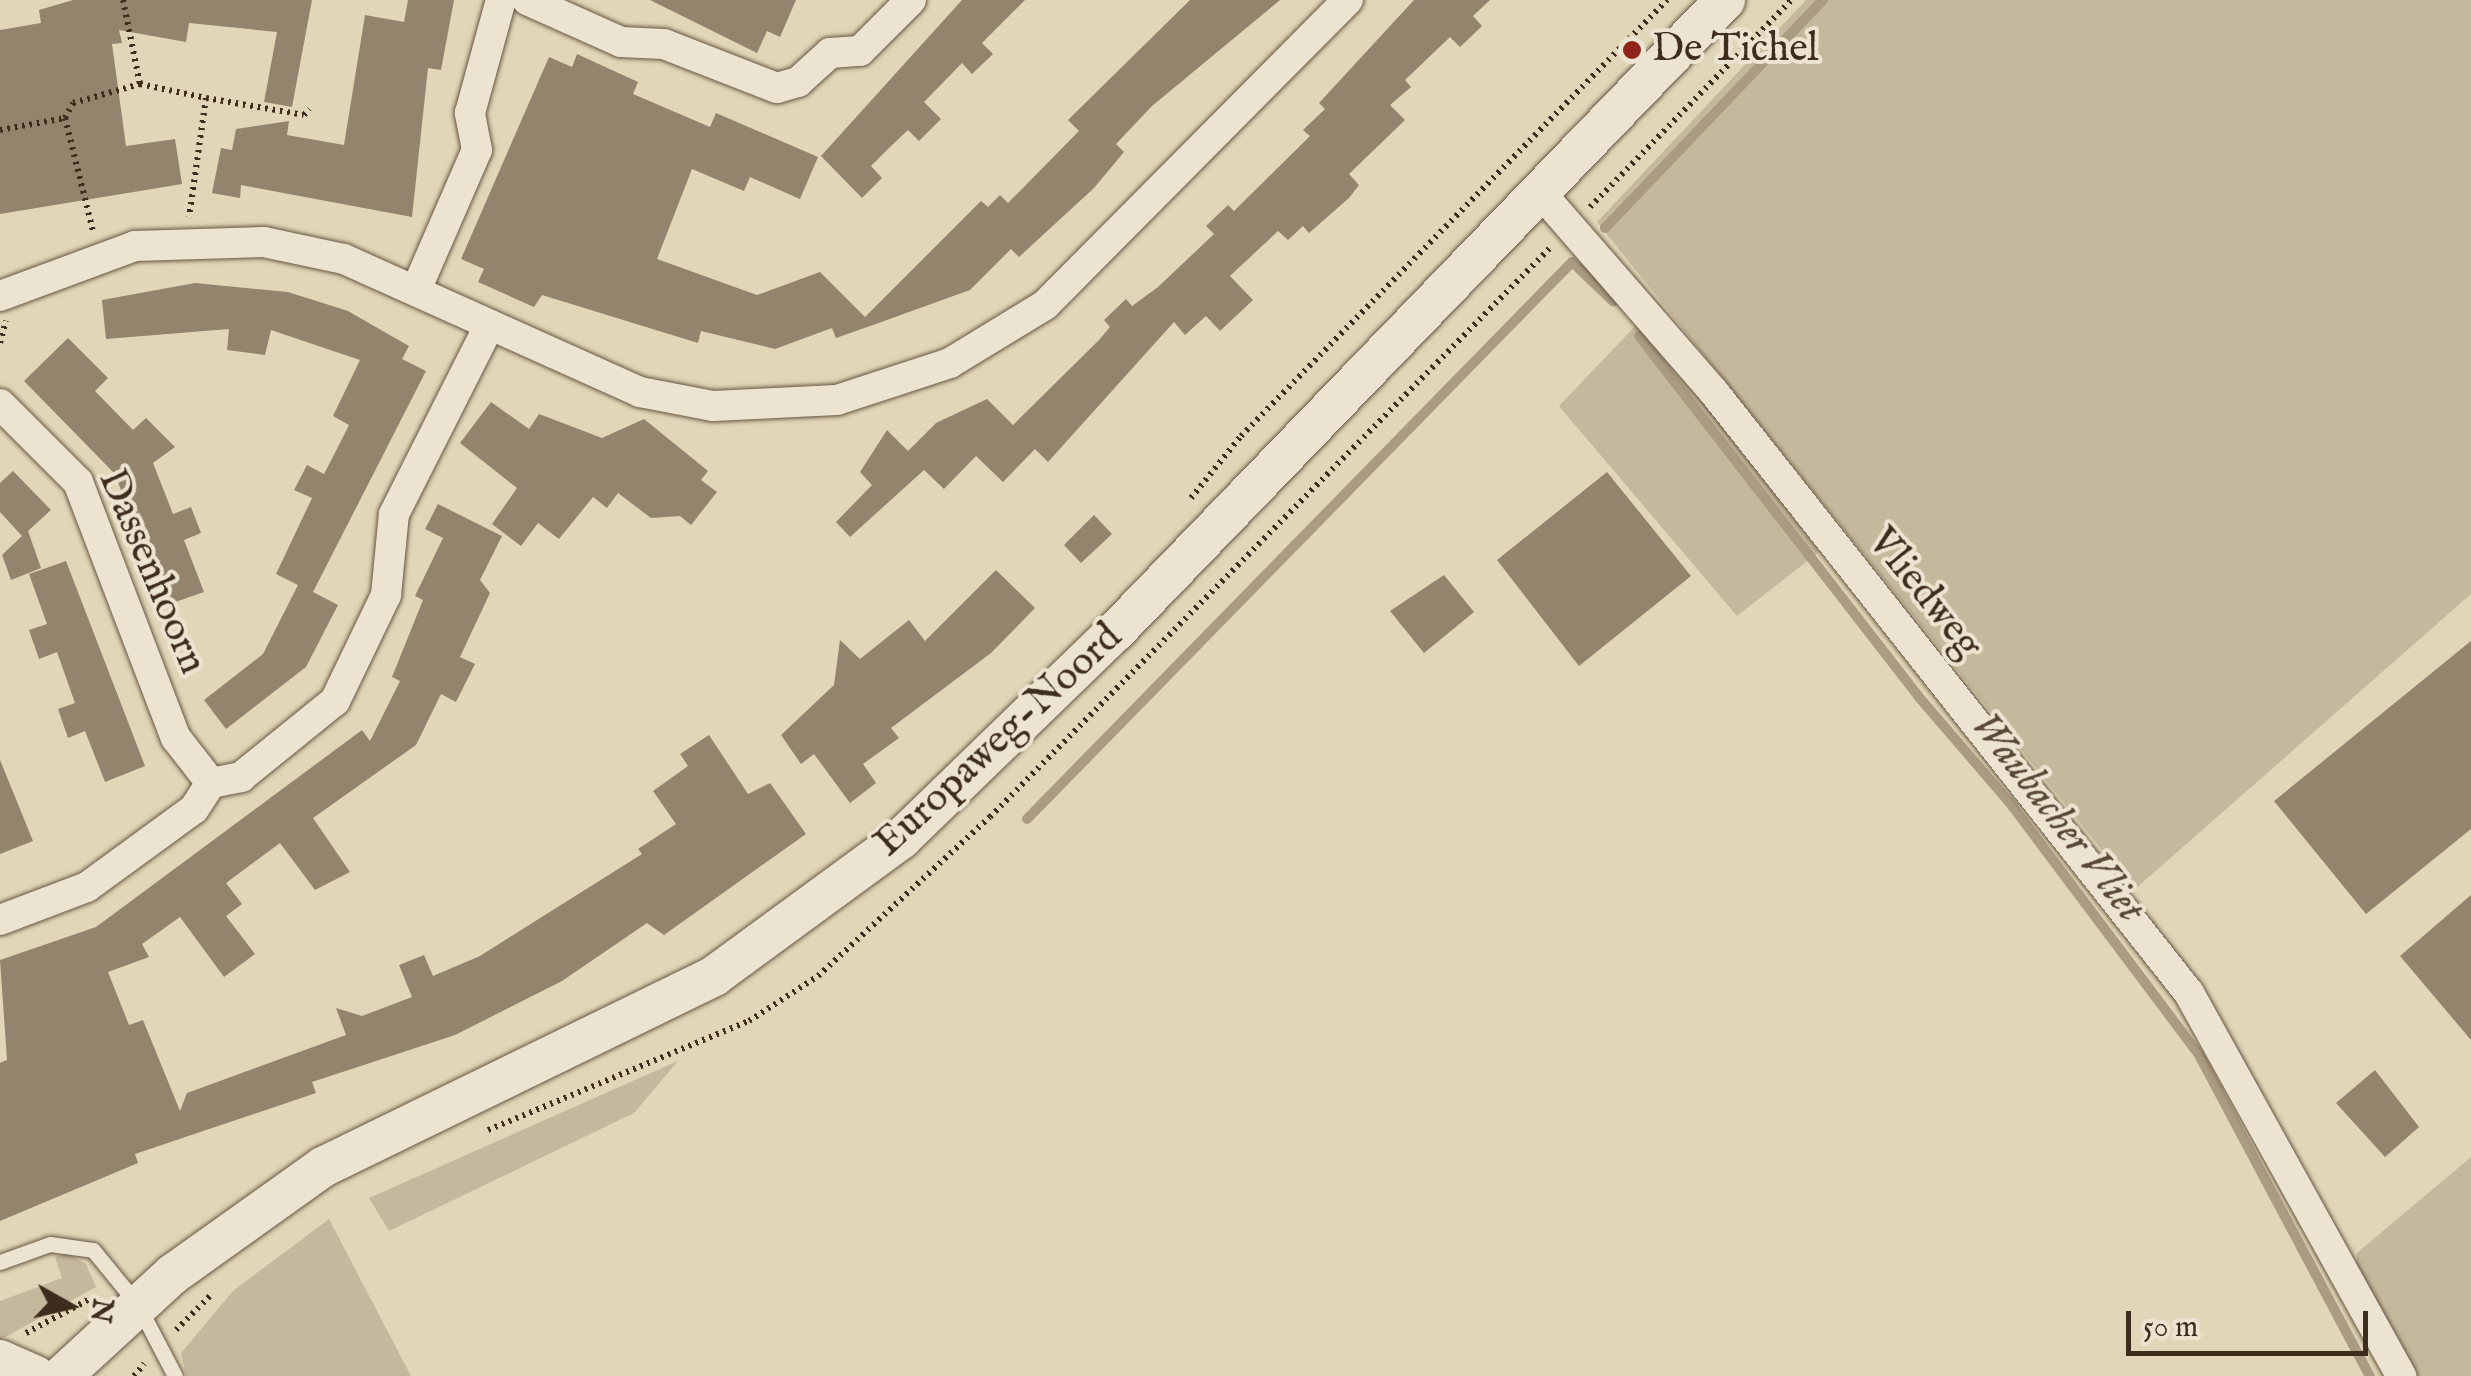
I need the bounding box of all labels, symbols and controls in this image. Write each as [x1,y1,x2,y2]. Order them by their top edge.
place label: De Tichel [1652,26,1819,74]
marker: De Tichel [1621,39,1643,61]
street label: Dassenhoorn [86,463,216,681]
street label: Vliedweg [1857,519,1991,669]
street label: Europaweg-Noord [865,614,1133,868]
water label: Waubacher Vliet [1959,702,2155,934]
north arrow [20,1256,120,1356]
scale bar [2131,1291,2374,1353]
text: N [81,1296,119,1325]
text: 50 m [2143,1309,2198,1347]

